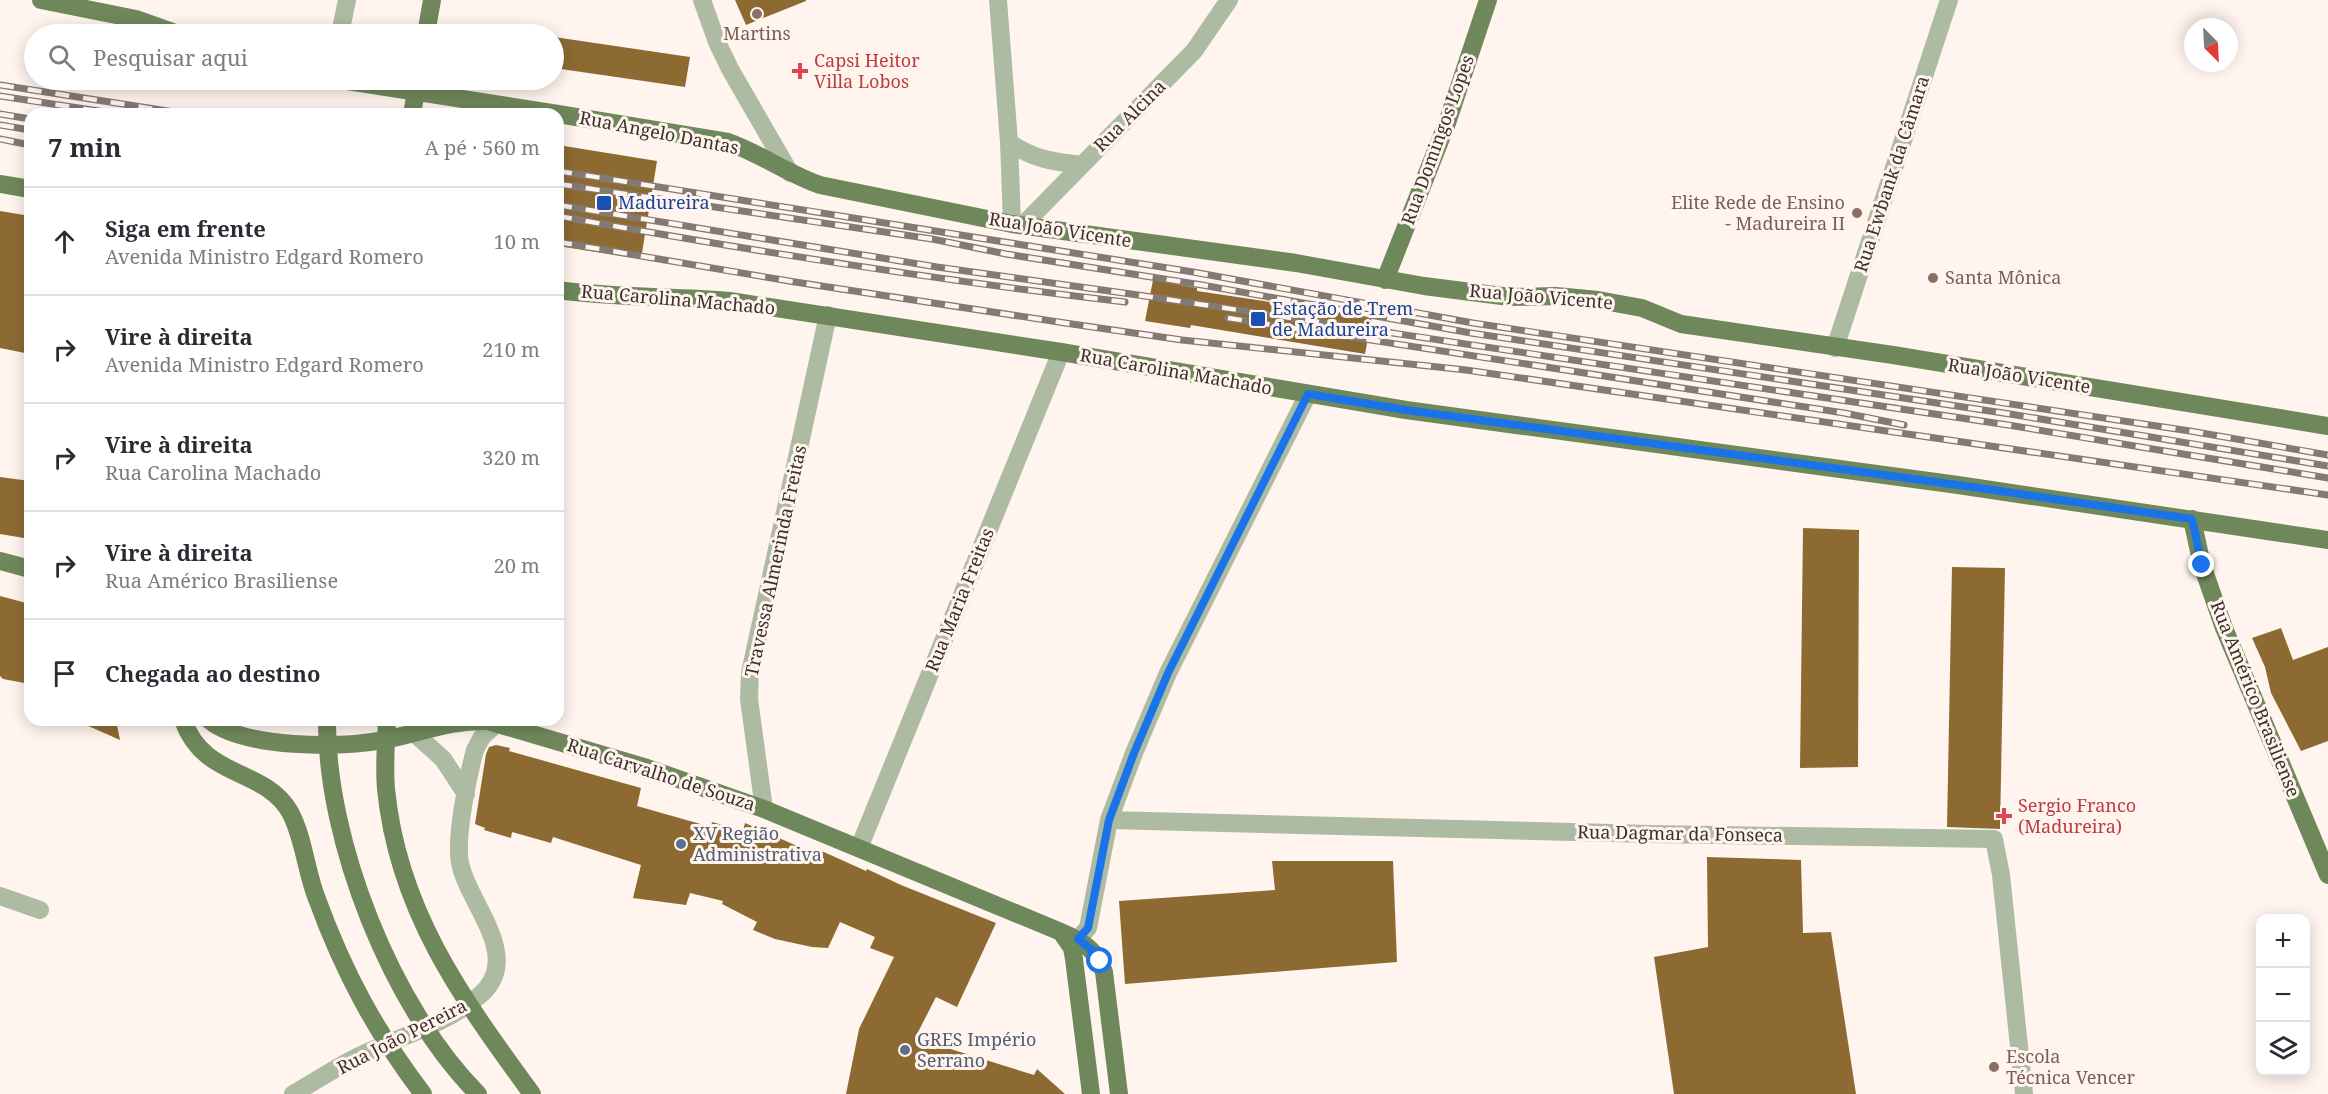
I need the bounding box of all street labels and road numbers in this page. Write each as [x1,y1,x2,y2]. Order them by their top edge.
street label: Rua Domingos Lopes [1395,51,1479,228]
street label: Rua Ewbank da Câmara [1848,72,1934,275]
street label: Rua Alcina [1088,74,1171,157]
street label: Rua Angelo Dantas [578,105,741,159]
street label: Rua João Vicente [987,206,1133,252]
street label: Rua João Vicente [1468,278,1614,314]
street label: Rua Carolina Machado [580,279,776,319]
street label: Rua Carolina Machado [1078,342,1274,400]
street label: Rua João Vicente [1946,352,2092,398]
street label: Travessa Almerinda Freitas [739,443,811,679]
street label: Rua Maria Freitas [919,524,999,675]
street label: Rua Américo Brasiliense [2206,597,2306,800]
street label: Rua Carvalho de Souza [564,732,759,816]
street label: Rua Dagmar da Fonseca [1577,819,1783,847]
street label: Rua João Pereira [333,993,471,1079]

